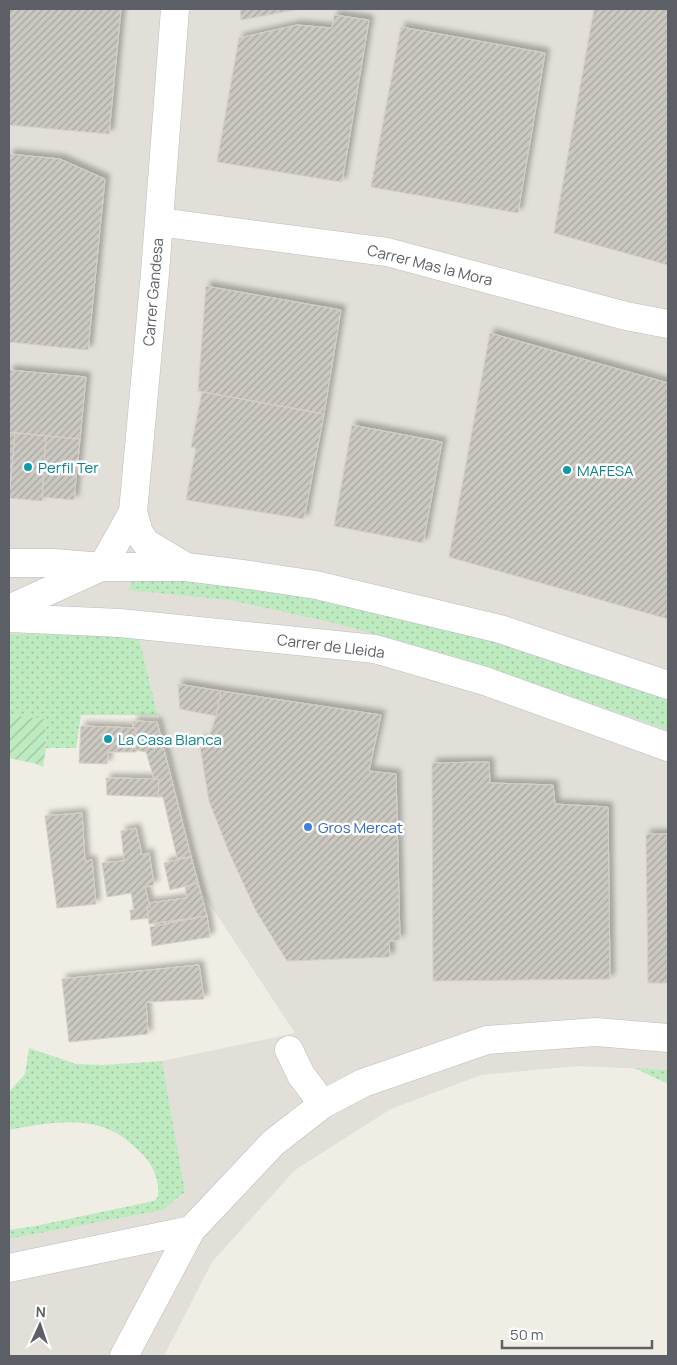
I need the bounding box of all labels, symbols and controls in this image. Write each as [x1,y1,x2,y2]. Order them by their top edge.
street label: Carrer Gandesa [138,237,168,347]
street label: Carrer Mas la Mora [365,239,495,291]
place label: Perfil Ter [38,457,99,478]
place label: MAFESA [577,460,634,481]
marker: Perfil Ter [22,461,34,473]
marker: MAFESA [561,464,573,476]
street label: Carrer de Lleida [276,629,386,663]
place label: La Casa Blanca [118,729,222,750]
marker: La Casa Blanca [102,733,114,745]
place label: Gros Mercat [318,817,403,838]
marker: Gros Mercat [302,821,314,833]
north arrow [15,1300,65,1350]
text: N [35,1302,46,1321]
scale bar [502,1318,652,1350]
text: 50 m [510,1324,544,1345]

